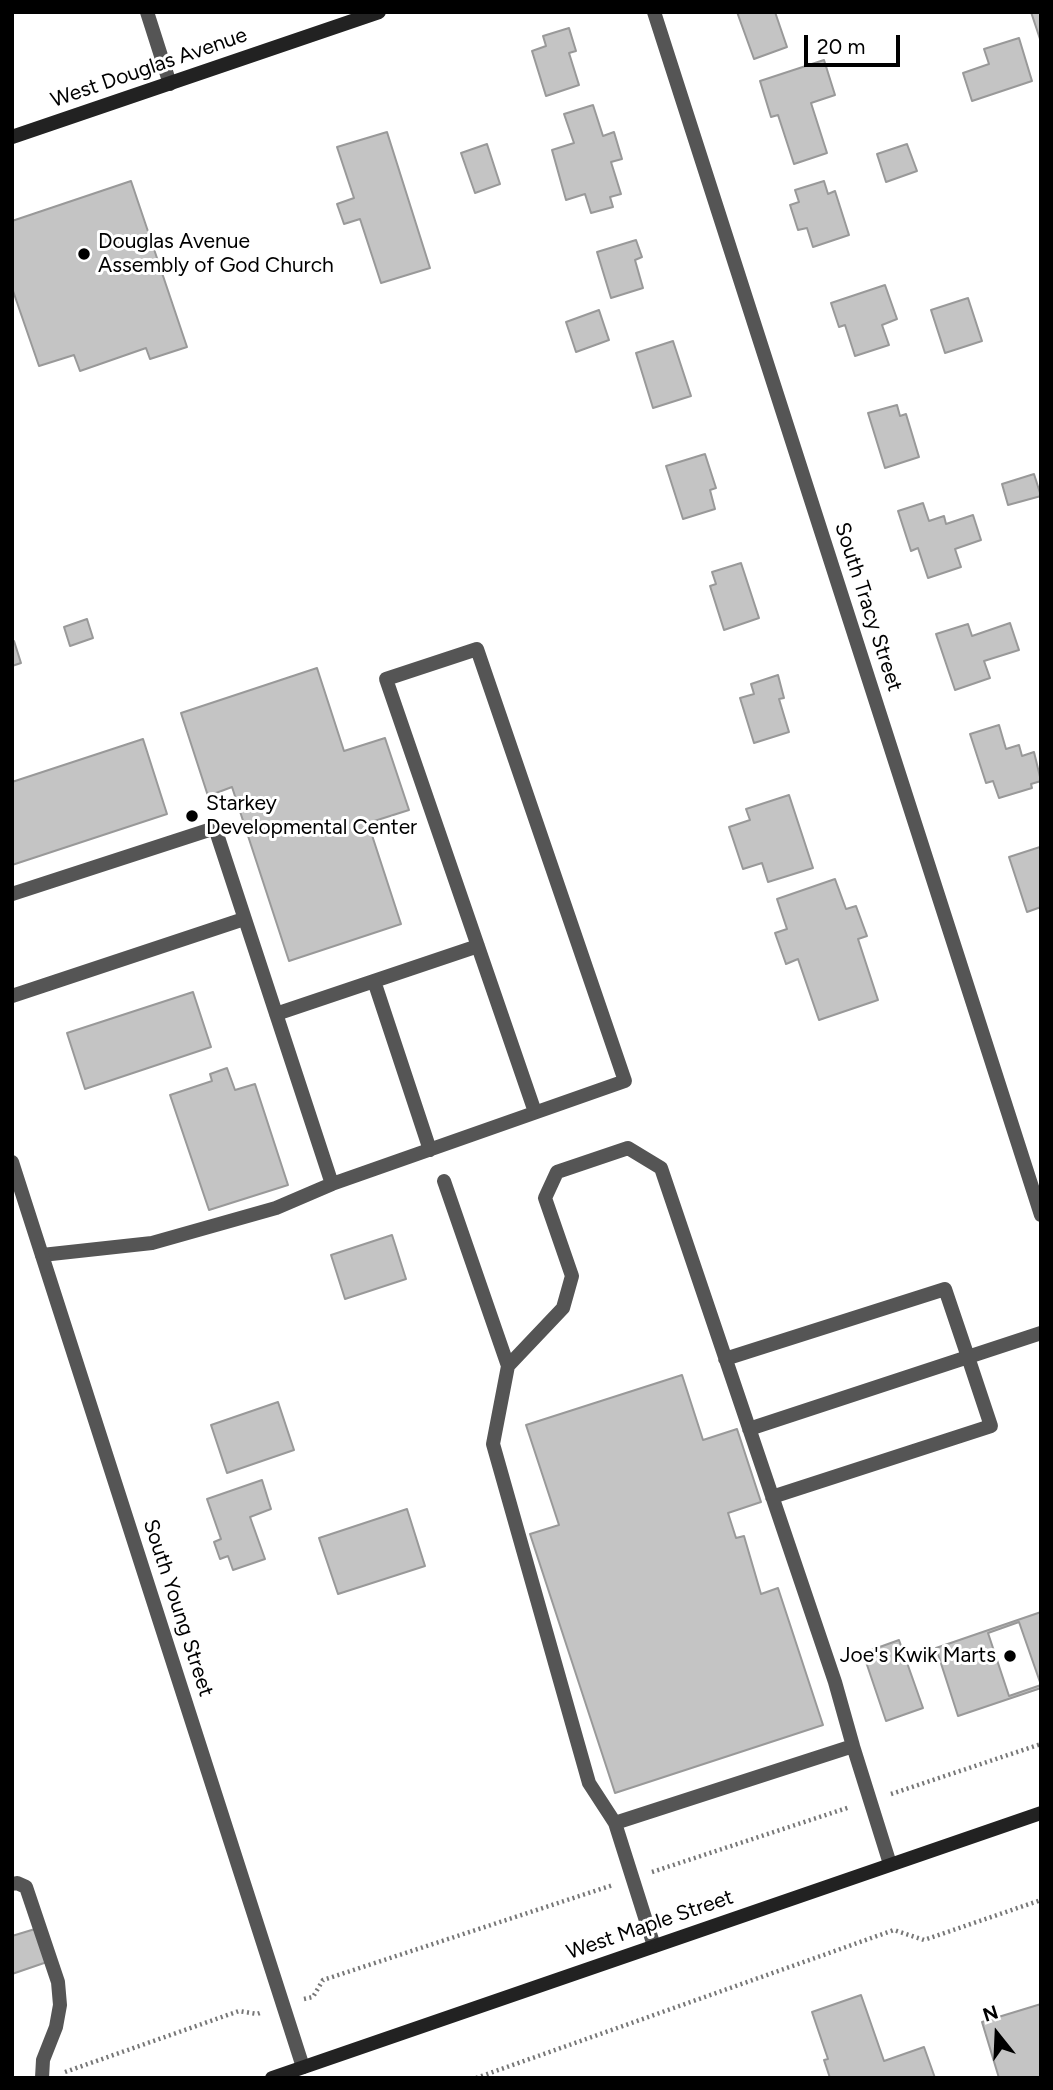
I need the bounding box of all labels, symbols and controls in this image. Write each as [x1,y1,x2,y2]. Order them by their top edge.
scale bar [808,21,904,65]
street label: West Douglas Avenue [48,23,250,113]
text: 20 m [817,34,865,59]
place label: Douglas Avenue Assembly of God Church [98,229,334,279]
marker: Douglas Avenue Assembly of God Church [76,246,92,262]
street label: South Tracy Street [829,519,907,695]
place label: Starkey Developmental Center [206,791,417,841]
marker: Starkey Developmental Center [184,808,200,824]
street label: South Young Street [137,1516,219,1700]
place label: Joe's Kwik Marts [840,1643,996,1669]
marker: Joe's Kwik Marts [1002,1648,1018,1664]
street label: West Maple Street [563,1885,737,1965]
north arrow [962,1999,1032,2069]
text: N [980,2000,1001,2027]

